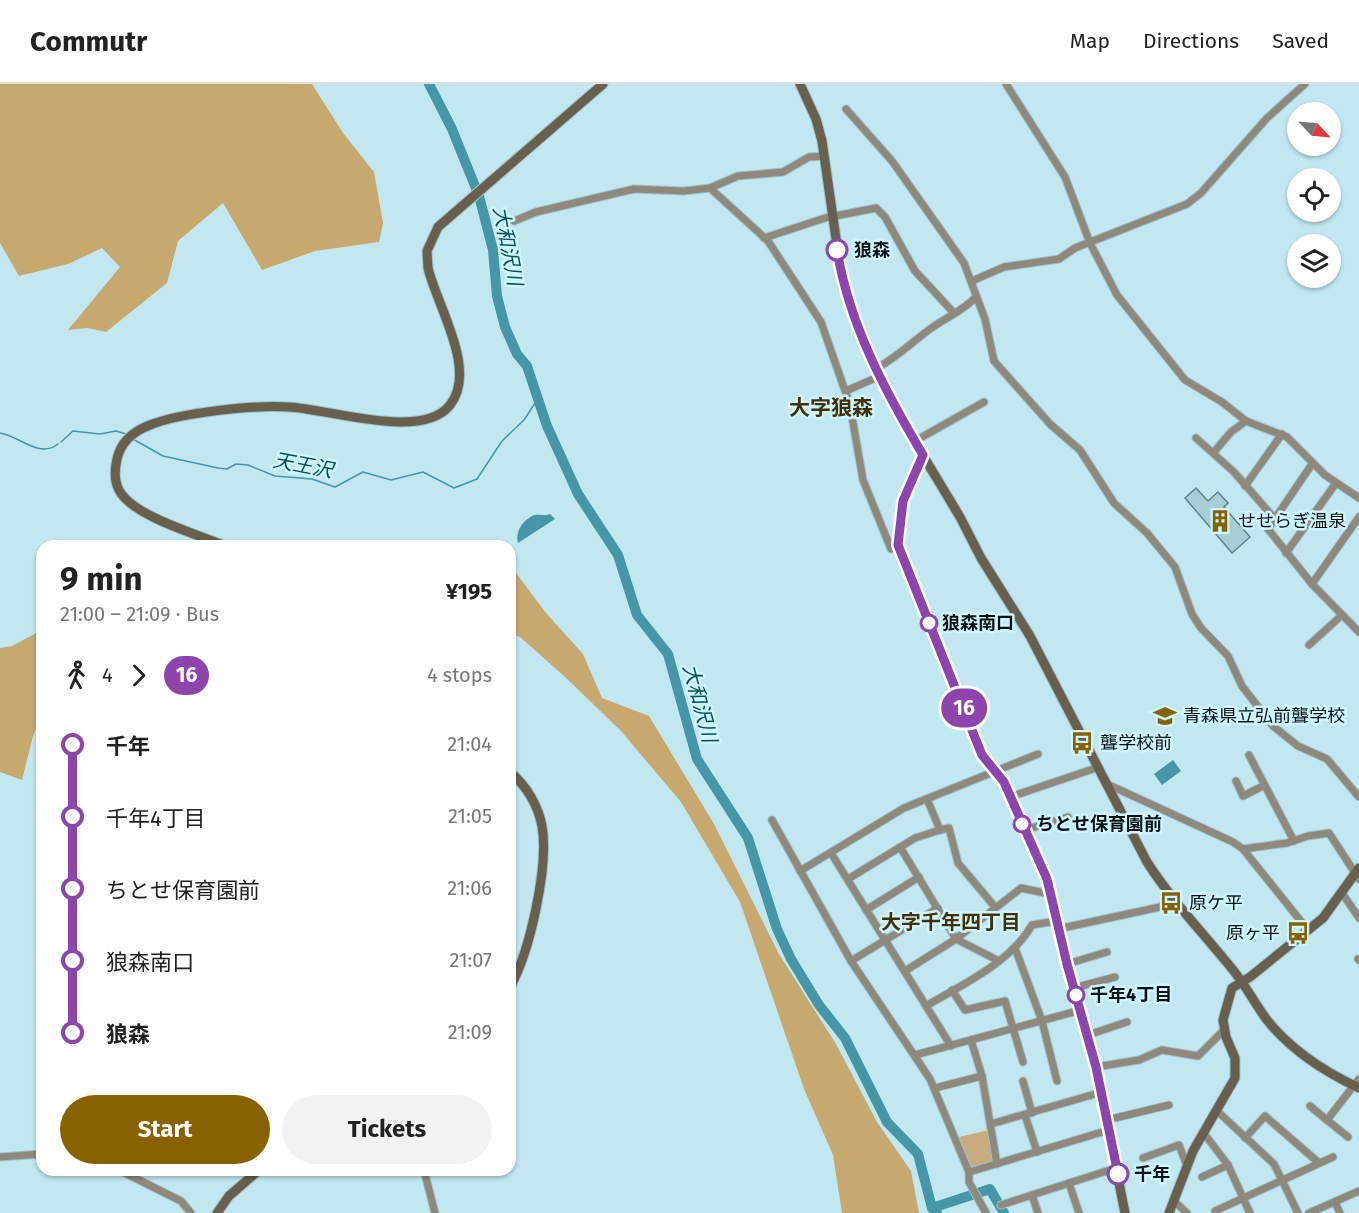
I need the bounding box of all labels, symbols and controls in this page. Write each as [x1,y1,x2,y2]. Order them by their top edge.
text: Commutr [30,25,147,58]
text: Map [1070,28,1110,54]
text: Directions [1143,28,1239,54]
text: Saved [1272,28,1329,54]
north arrow [1287,102,1341,156]
map controls [1287,102,1341,288]
button: locate [1287,168,1341,222]
water label: 大和沢川 [489,204,528,290]
button: layers [1287,234,1341,288]
marker: 狼森 [826,239,848,261]
place label: 狼森 [854,239,890,261]
district label: 大字狼森 [789,395,873,421]
water label: 天王沢 [271,447,338,483]
building icon: せせらぎ温泉 [1207,508,1233,534]
place label: せせらぎ温泉 [1238,510,1346,532]
text: 9 min [60,559,143,599]
text: ¥195 [446,578,492,605]
text: 21:00 – 21:09 · Bus [60,602,219,626]
place label: 狼森南口 [942,612,1014,634]
marker: 狼森南口 [920,614,938,632]
icon: walk [60,659,93,692]
icon: forward [122,659,155,692]
water label: 大和沢川 [678,661,722,747]
text: 16 [176,662,197,688]
text: 4 [102,663,113,687]
text: 4 stops [427,663,492,687]
line badge: 16 [937,688,991,728]
text: 16 [953,695,975,721]
school or university icon: 青森県立弘前聾学校 [1152,703,1178,729]
place label: 青森県立弘前聾学校 [1183,705,1345,727]
bus stop icon: 聾学校前 [1069,730,1095,756]
text: 21:04 [447,732,492,756]
place label: 聾学校前 [1100,732,1172,754]
text: 千年 [106,733,150,760]
text: 21:05 [448,804,492,828]
text: 千年4丁目 [106,805,206,832]
place label: ちとせ保育園前 [1036,813,1162,835]
marker: ちとせ保育園前 [1013,815,1031,833]
text: 21:06 [447,876,492,900]
text: ちとせ保育園前 [106,877,260,904]
bus stop icon: 原ケ平 [1158,890,1184,916]
place label: 原ケ平 [1189,892,1243,914]
district label: 大字千年四丁目 [881,910,1021,934]
bus stop icon: 原ヶ平 [1285,920,1311,946]
place label: 原ヶ平 [1226,922,1280,944]
text: 21:07 [450,948,492,972]
text: 狼森南口 [106,949,194,976]
place label: 千年4丁目 [1090,984,1172,1006]
marker: 千年4丁目 [1067,986,1085,1004]
text: 21:09 [448,1020,492,1044]
text: 狼森 [106,1021,150,1048]
button: Start [60,1095,270,1164]
button: Tickets [282,1095,492,1164]
marker: 千年 [1107,1163,1129,1185]
place label: 千年 [1134,1163,1170,1185]

